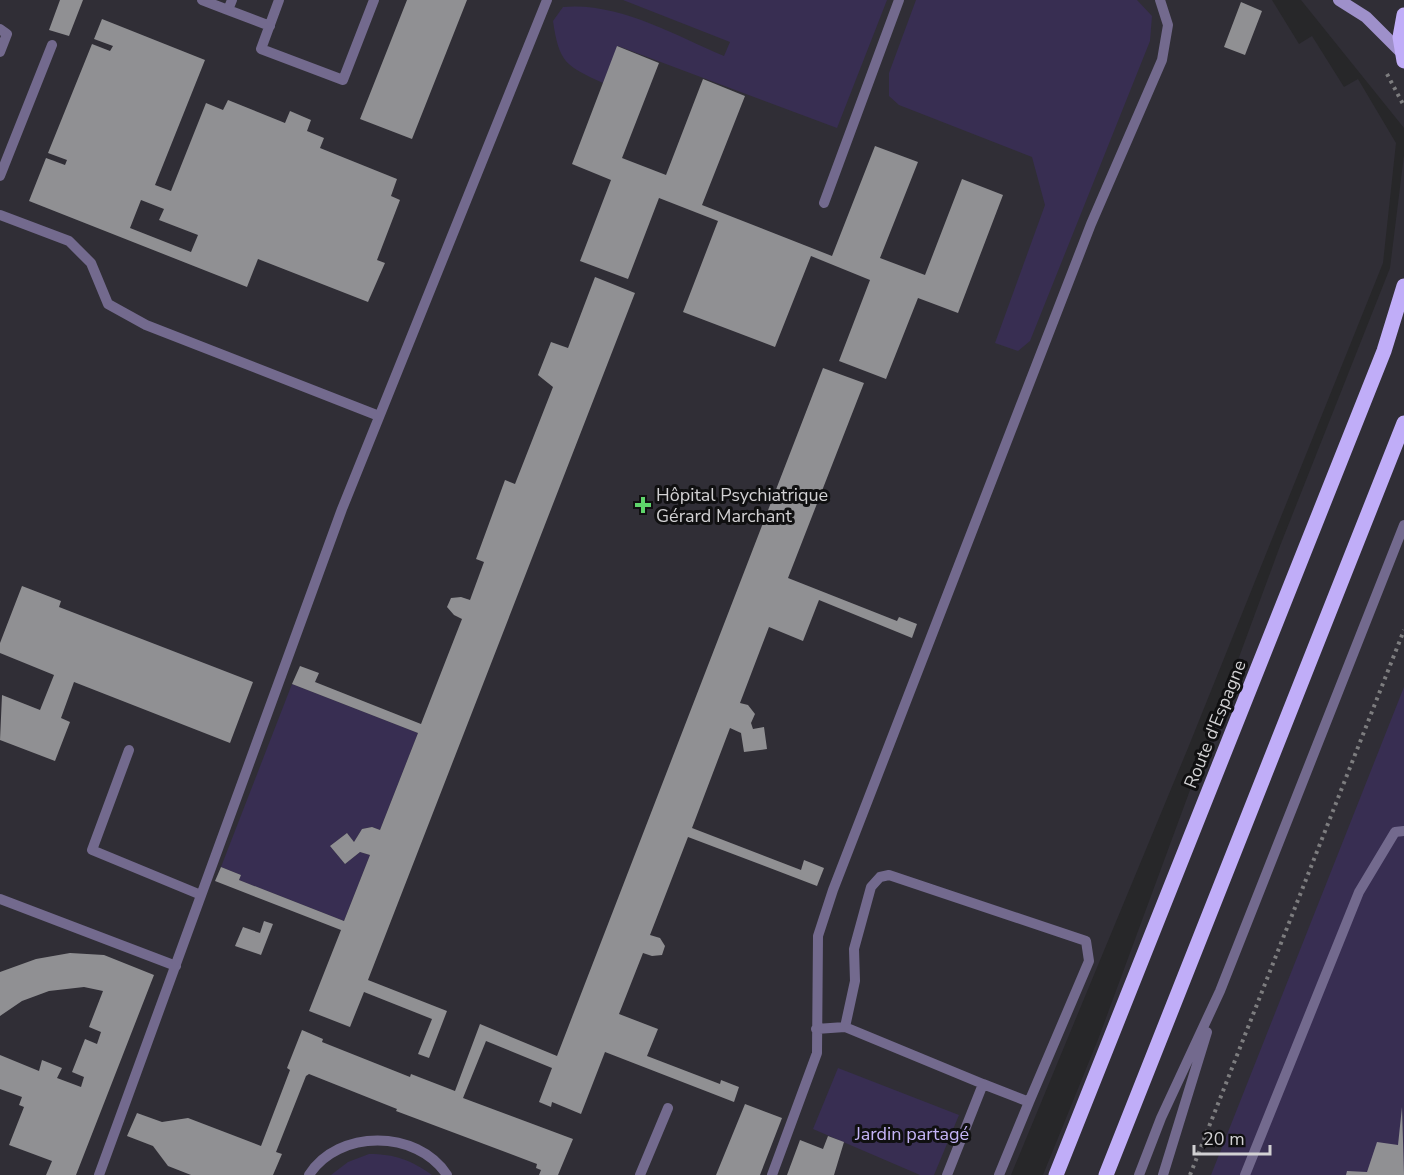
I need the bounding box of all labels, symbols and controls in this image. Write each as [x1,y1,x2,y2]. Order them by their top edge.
place label: Hôpital Psychiatrique Gérard Marchant [656,483,828,528]
marker: Hôpital Psychiatrique Gérard Marchant [634,496,652,514]
street label: Route d'Espagne [1178,656,1252,792]
scale bar [1194,1118,1270,1156]
park label: Jardin partagé [854,1122,969,1146]
text: 20 m [1203,1127,1245,1151]

